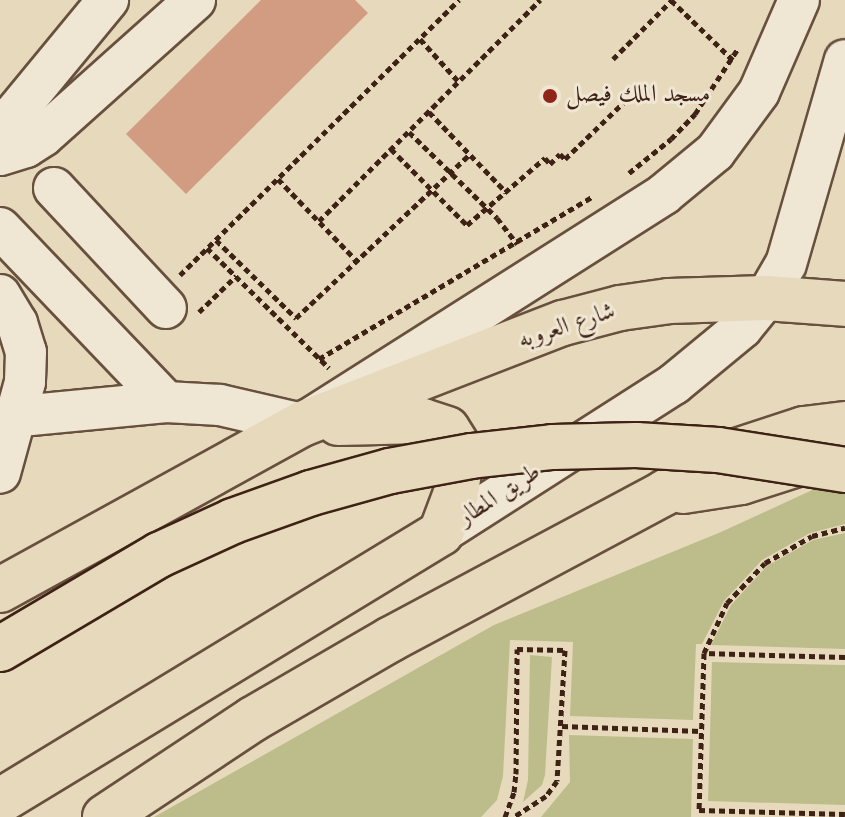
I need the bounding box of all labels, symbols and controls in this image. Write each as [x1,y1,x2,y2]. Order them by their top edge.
place label: مسجد الملك فيصل [566,82,710,110]
marker: مسجد الملك فيصل [541,87,559,105]
street label: شارع العروبه [515,298,619,356]
street label: طريق المطار [453,459,547,533]

